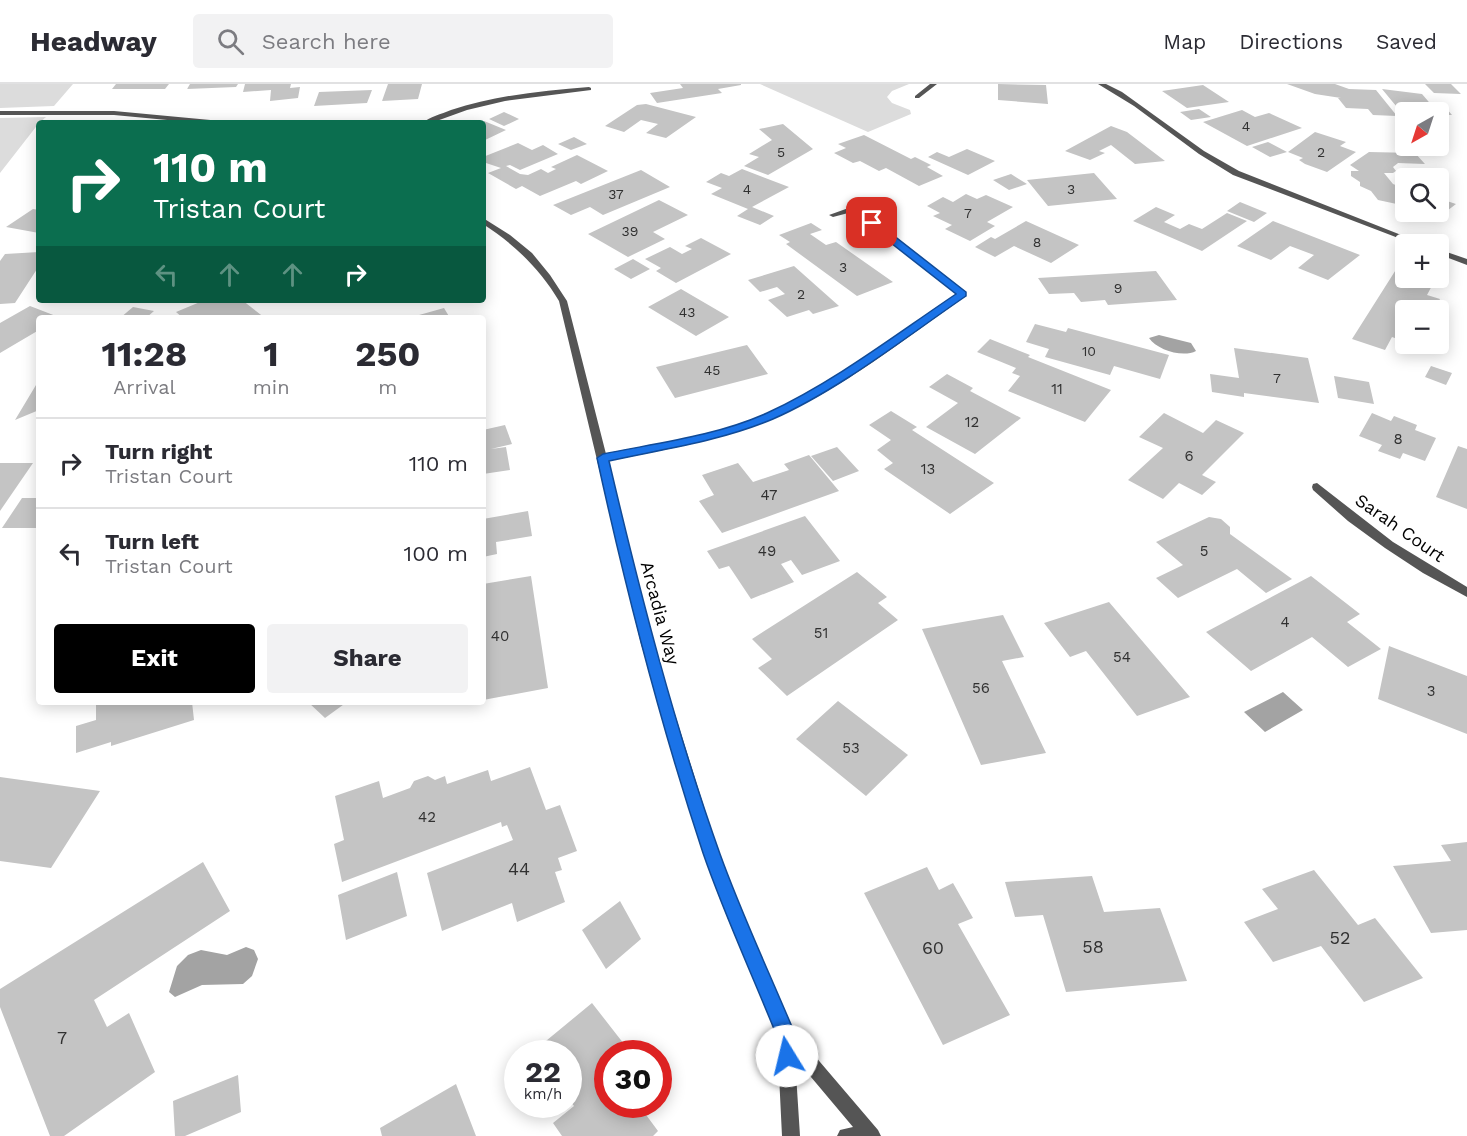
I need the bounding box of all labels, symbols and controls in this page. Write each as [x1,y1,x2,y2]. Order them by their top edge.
search box [193,14,613,68]
text: Headway [30,25,157,58]
icon: search [214,25,247,58]
text: Search here [262,29,391,54]
text: Map [1163,29,1206,54]
text: Directions [1239,29,1343,54]
text: Saved [1376,29,1437,54]
north arrow [1395,102,1449,156]
map controls [1395,102,1449,354]
house number: 4 [1242,118,1250,134]
text: 110 m [153,143,268,192]
icon: right [54,144,132,222]
house number: 5 [777,144,785,160]
house number: 2 [1317,144,1325,160]
button: search [1395,168,1449,222]
house number: 4 [743,181,751,197]
house number: 3 [1067,181,1075,197]
house number: 37 [608,186,624,202]
text: Tristan Court [153,193,325,225]
pin [846,197,897,248]
house number: 7 [964,205,972,221]
icon: arrive [855,206,888,239]
house number: 39 [622,223,638,239]
house number: 8 [1033,234,1041,250]
button: + [1395,234,1449,288]
icon: left [150,258,183,291]
icon: ahead [213,258,246,291]
icon: ahead [276,258,309,291]
icon: right [339,258,372,291]
house number: 3 [839,259,847,275]
house number: 9 [1114,280,1122,296]
house number: 2 [797,286,805,302]
button: − [1395,300,1449,354]
house number: 43 [679,304,695,320]
text: 11:28 [101,333,187,375]
text: 1 [263,333,279,375]
text: 250 [355,333,421,375]
house number: 10 [1082,343,1096,359]
house number: 45 [704,362,720,378]
house number: 7 [1273,370,1281,386]
text: Arrival [113,375,176,399]
text: min [253,375,290,399]
text: m [378,375,397,399]
house number: 11 [1051,380,1063,398]
house number: 12 [965,413,979,431]
house number: 8 [1393,430,1403,448]
text: Turn right [105,439,212,464]
icon: right [54,447,87,480]
house number: 6 [1184,447,1194,465]
text: 110 m [409,451,468,476]
house number: 13 [921,460,935,478]
text: Tristan Court [105,464,233,488]
house number: 47 [761,486,777,504]
street label: Sarah Court [1351,489,1450,566]
text: Turn left [105,529,199,554]
icon: left [54,537,87,570]
text: 100 m [404,541,468,566]
house number: 49 [758,542,776,560]
house number: 5 [1200,542,1208,560]
text: Tristan Court [105,554,233,578]
street label: Arcadia Way [637,559,685,668]
house number: 4 [1280,613,1290,631]
button: Exit [54,624,255,693]
button: Share [267,624,468,693]
house number: 51 [814,624,828,642]
house number: 40 [491,627,509,645]
house number: 54 [1113,648,1131,666]
house number: 56 [972,679,990,697]
house number: 3 [1427,682,1435,700]
house number: 53 [842,739,860,757]
house number: 42 [418,808,436,826]
house number: 44 [508,858,530,879]
house number: 52 [1330,927,1350,948]
house number: 58 [1082,936,1104,957]
house number: 60 [922,937,944,958]
position arrow [755,1024,819,1088]
house number: 7 [57,1027,67,1048]
speed limit sign: 30 [594,1040,672,1118]
text: 22 [525,1054,561,1089]
text: km/h [524,1085,562,1103]

